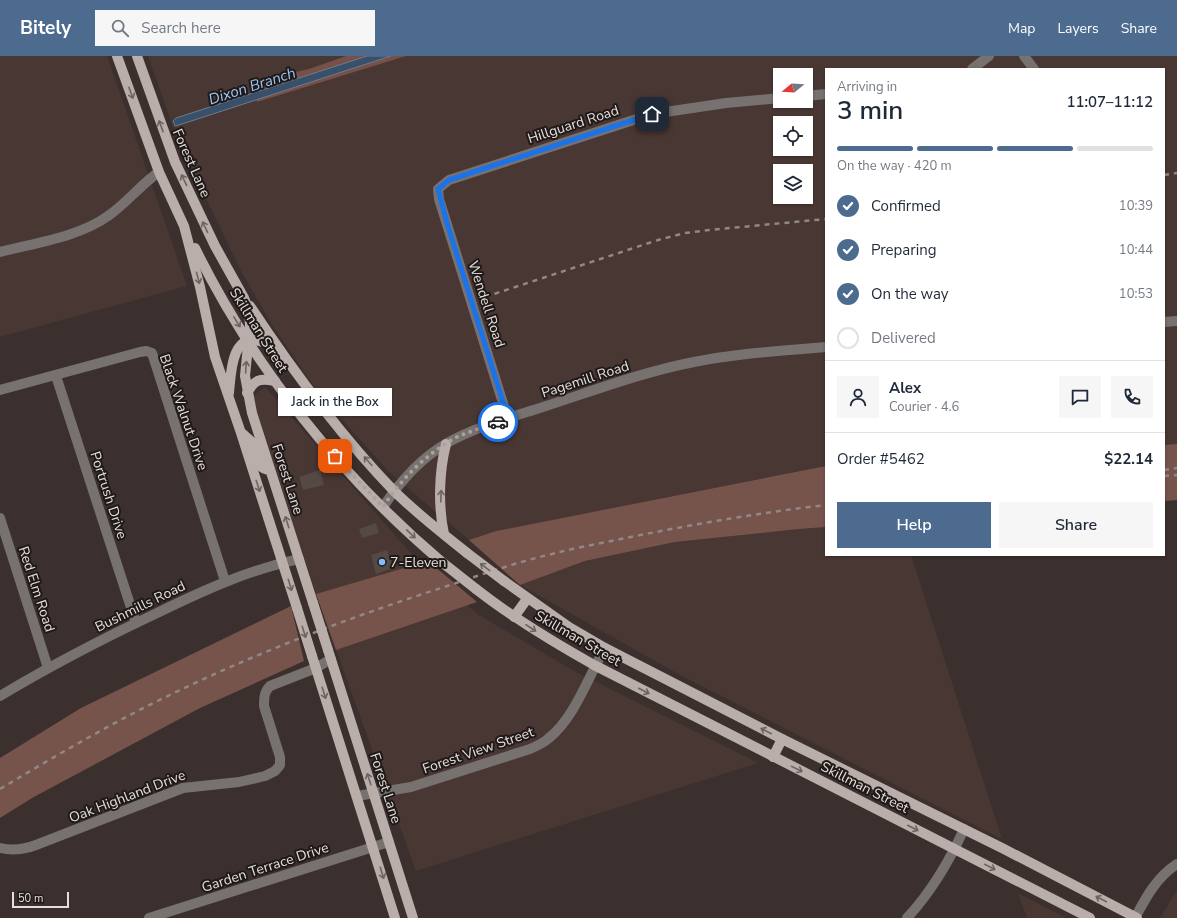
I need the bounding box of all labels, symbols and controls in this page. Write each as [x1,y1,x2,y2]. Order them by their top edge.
search box [95,10,375,46]
text: Bitely [20,15,71,41]
icon: search [109,17,131,39]
text: Search here [141,18,221,38]
text: Map [1008,19,1035,38]
text: Layers [1057,19,1099,38]
text: Share [1121,19,1157,38]
water label: Dixon Branch [206,63,298,109]
north arrow [773,68,813,108]
map controls [773,68,813,204]
text: Arriving in [837,78,897,96]
one-way arrow [127,86,135,98]
text: 11:07–11:12 [1066,92,1153,112]
text: 3 min [837,93,903,128]
pin [635,97,669,131]
street label: Hillguard Road [525,101,621,148]
icon: home [641,103,663,125]
button: locate [773,116,813,156]
one-way arrow [157,120,164,133]
street label: Forest Lane [168,126,215,200]
text: On the way · 420 m [837,157,952,175]
button: layers [773,164,813,204]
one-way arrow [180,175,187,187]
icon: check [837,195,859,217]
text: Confirmed [871,196,941,216]
text: 10:39 [1119,197,1153,215]
one-way arrow [201,221,208,233]
icon: check [837,239,859,261]
text: Preparing [871,240,936,260]
text: 10:44 [1119,241,1153,259]
street label: Wendell Road [464,258,509,350]
one-way arrow [195,271,202,284]
icon: check [837,283,859,305]
street label: Skillman Street [225,284,292,376]
text: On the way [871,284,949,304]
text: 10:53 [1119,285,1153,303]
one-way arrow [233,316,241,328]
text: Delivered [871,328,936,348]
street label: Black Walnut Drive [155,351,212,473]
street label: Pagemill Road [539,356,632,403]
one-way arrow [242,361,249,374]
button: person [837,376,879,418]
button: chat [1059,376,1101,418]
button: phone [1111,376,1153,418]
text: Alex [889,378,921,398]
callout: Jack in the Box [278,388,392,416]
text: Jack in the Box [291,393,379,411]
text: Courier · 4.6 [889,398,959,416]
courier [478,402,518,442]
icon: car [487,411,509,433]
pin [318,439,352,473]
street label: Forest Lane [267,441,308,517]
icon: bag [324,445,346,467]
street label: Portrush Drive [85,449,132,541]
text: Order #5462 [837,449,925,469]
text: $22.14 [1104,449,1153,469]
one-way arrow [363,456,372,467]
one-way arrow [255,479,262,492]
one-way arrow [437,490,445,503]
button: Help [837,502,991,548]
button: Share [999,502,1153,548]
one-way arrow [283,515,290,528]
one-way arrow [406,529,416,539]
street label: Red Elm Road [14,544,59,634]
place label: 7-Eleven [390,553,446,572]
marker: 7-Eleven [377,557,387,567]
one-way arrow [480,563,491,572]
street label: Bushmills Road [92,576,189,637]
one-way arrow [287,579,294,592]
street label: Skillman Street [531,606,624,671]
one-way arrow [525,624,537,632]
one-way arrow [301,626,309,638]
one-way arrow [321,686,328,699]
one-way arrow [638,688,650,695]
street label: Forest View Street [420,722,536,778]
one-way arrow [760,727,772,734]
street label: Forest Lane [365,750,406,826]
street label: Skillman Street [818,757,912,818]
street label: Oak Highland Drive [66,766,188,827]
one-way arrow [791,766,803,773]
one-way arrow [365,772,372,785]
one-way arrow [907,824,919,832]
street label: Garden Terrace Drive [199,838,331,897]
one-way arrow [984,863,996,871]
one-way arrow [379,867,386,880]
scale bar [12,890,69,909]
text: 50 m [18,891,43,906]
one-way arrow [1095,895,1107,903]

